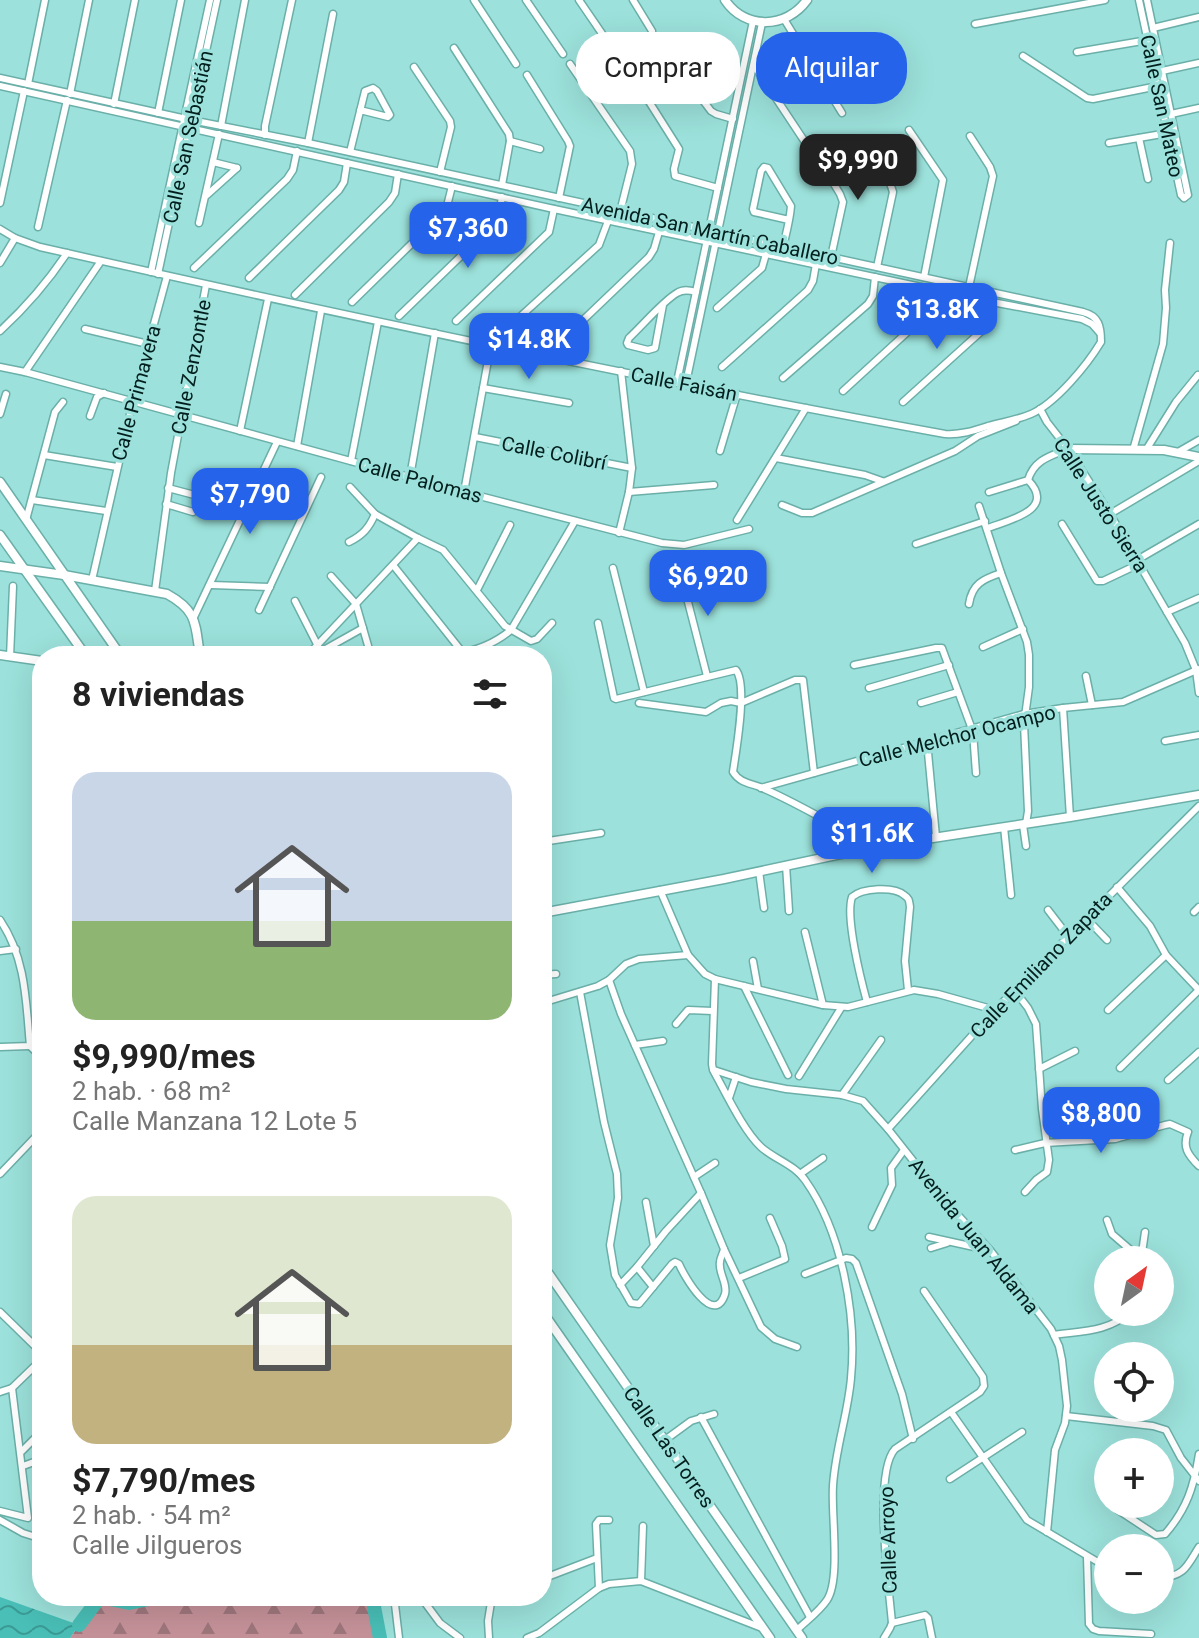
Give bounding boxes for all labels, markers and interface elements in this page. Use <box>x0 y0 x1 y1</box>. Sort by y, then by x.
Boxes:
chip: Comprar <box>576 32 740 104</box>
chip: Alquilar <box>756 32 907 104</box>
street label: Calle San Mateo <box>1135 33 1189 179</box>
street label: Calle San Sebastián <box>158 48 218 226</box>
pin: $9,990 <box>793 134 923 202</box>
text: $9,990 <box>818 145 898 175</box>
street label: Avenida San Martín Caballero <box>579 192 841 270</box>
pin: $7,360 <box>403 202 533 270</box>
text: $7,360 <box>428 213 508 243</box>
pin: $13.8K <box>872 283 1002 351</box>
text: $13.8K <box>895 294 979 324</box>
street label: Calle Zenzontle <box>166 298 216 436</box>
pin: $14.8K <box>464 313 594 381</box>
street label: Calle Primavera <box>106 323 166 463</box>
text: $14.8K <box>487 324 571 354</box>
street label: Calle Faisán <box>629 362 739 406</box>
street label: Calle Colibrí <box>500 431 609 475</box>
street label: Calle Justo Sierra <box>1049 433 1153 577</box>
street label: Calle Palomas <box>355 452 485 508</box>
pin: $7,790 <box>185 468 315 536</box>
text: $7,790 <box>210 479 290 509</box>
pin: $6,920 <box>643 550 773 618</box>
text: $6,920 <box>668 561 748 591</box>
icon: filters <box>468 672 512 716</box>
text: 8 viviendas <box>72 674 245 714</box>
street label: Calle Melchor Ocampo <box>856 700 1058 772</box>
pin: $11.6K <box>807 807 937 875</box>
text: $11.6K <box>830 818 914 848</box>
icon: home <box>220 824 364 968</box>
street label: Calle Emiliano Zapata <box>965 887 1117 1043</box>
text: $9,990/mes <box>72 1036 256 1076</box>
text: 2 hab. · 68 m² <box>72 1076 231 1106</box>
pin: $8,800 <box>1036 1087 1166 1155</box>
text: $8,800 <box>1061 1098 1141 1128</box>
text: Calle Manzana 12 Lote 5 <box>72 1106 357 1136</box>
street label: Avenida Juan Aldama <box>904 1153 1044 1319</box>
north arrow <box>1094 1246 1174 1326</box>
map controls <box>1094 1246 1174 1614</box>
icon: home <box>220 1248 364 1392</box>
button: locate <box>1094 1342 1174 1422</box>
street label: Calle Las Torres <box>618 1382 720 1512</box>
button: + <box>1094 1438 1174 1518</box>
text: $7,790/mes <box>72 1460 256 1500</box>
street label: Calle Arroyo <box>874 1486 902 1594</box>
text: 2 hab. · 54 m² <box>72 1500 231 1530</box>
text: Calle Jilgueros <box>72 1530 242 1560</box>
button: − <box>1094 1534 1174 1614</box>

